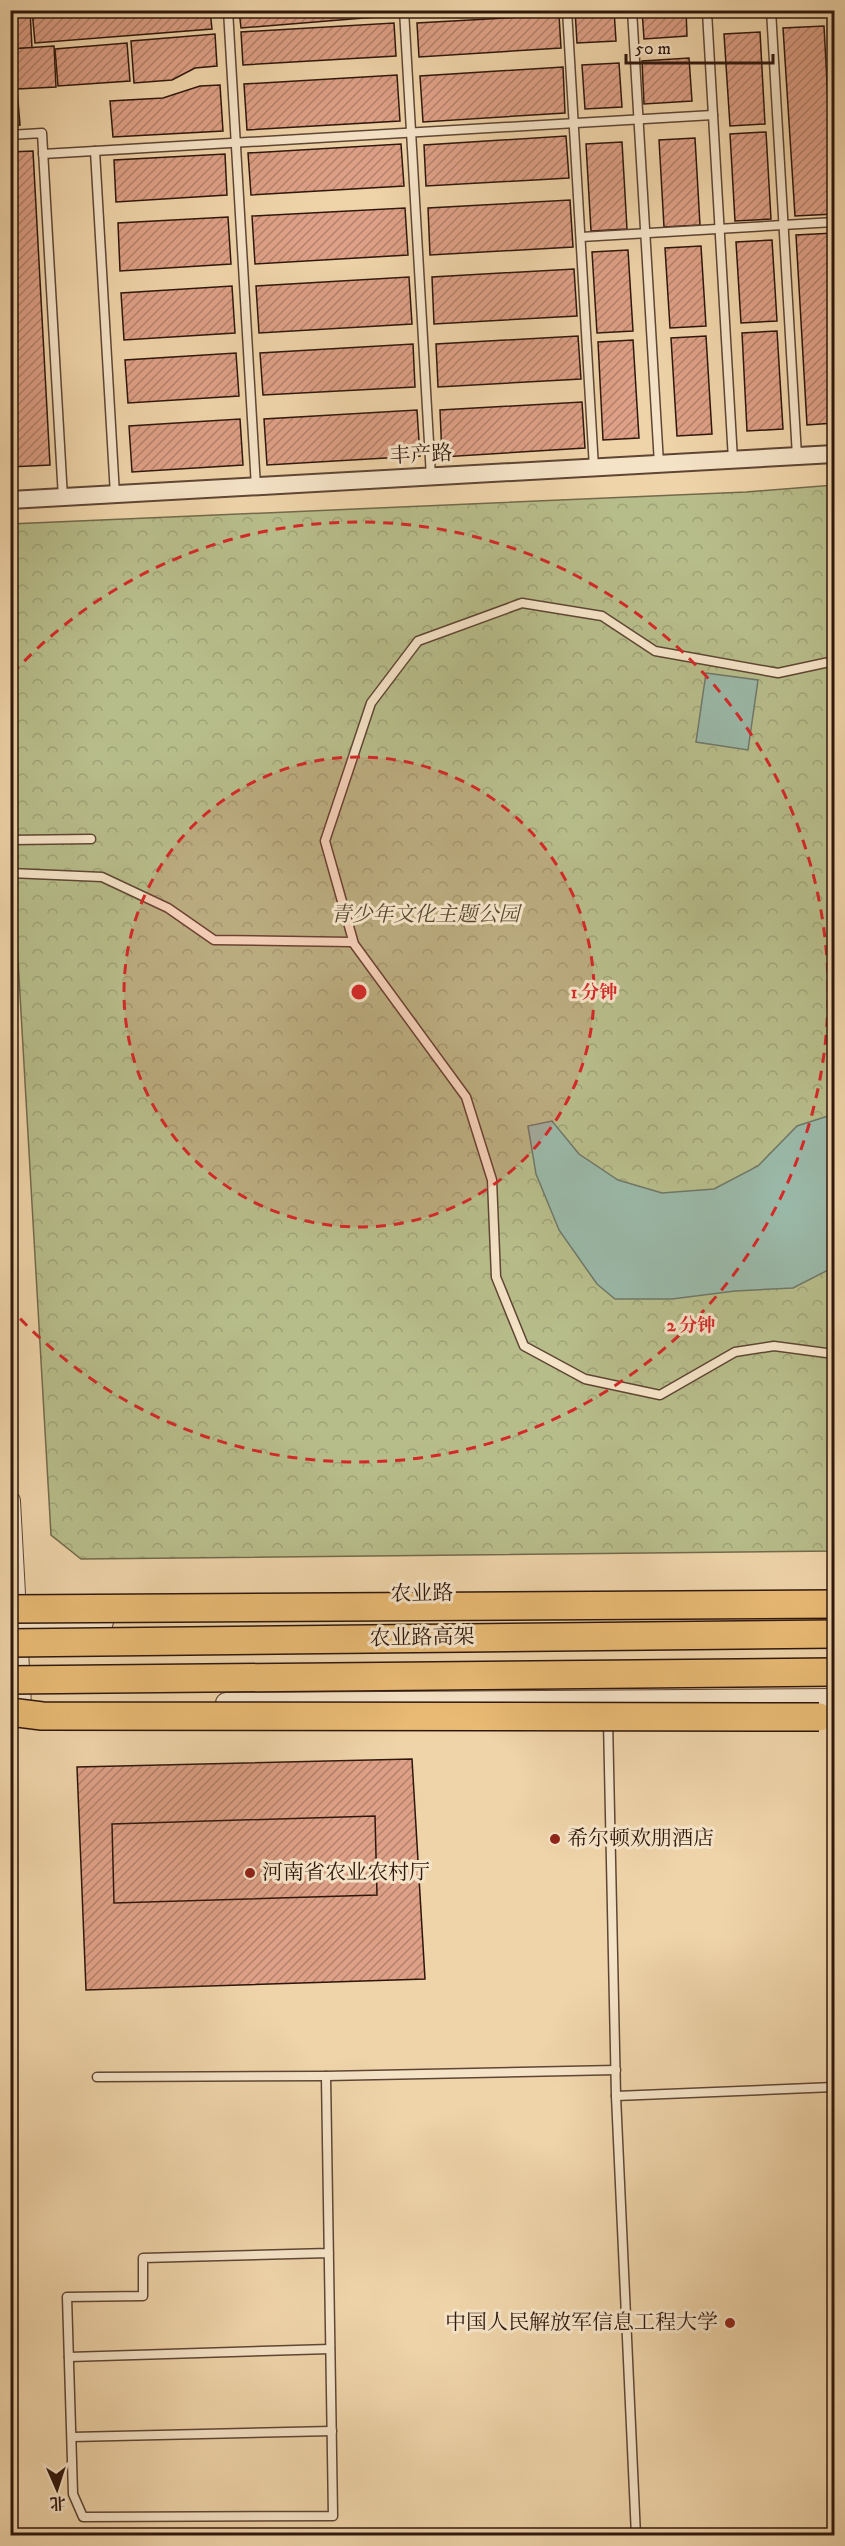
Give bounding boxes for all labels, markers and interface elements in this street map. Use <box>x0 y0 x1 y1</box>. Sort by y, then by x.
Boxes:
scale bar <box>626 27 773 65</box>
text: 50 m <box>635 38 671 60</box>
street label: 丰产路 <box>389 440 453 470</box>
park label: 青少年文化主题公园 <box>331 902 522 928</box>
centre of rings <box>349 982 369 1002</box>
text: 1 分钟 <box>571 982 617 1004</box>
text: 2 分钟 <box>667 1315 715 1337</box>
street label: 农业路 <box>390 1580 454 1608</box>
street label: 农业路高架 <box>369 1624 475 1652</box>
place label: 希尔顿欢朋酒店 <box>567 1826 714 1852</box>
marker: 希尔顿欢朋酒店 <box>548 1832 562 1846</box>
place label: 河南省农业农村厅 <box>262 1860 430 1886</box>
marker: 河南省农业农村厅 <box>243 1866 257 1880</box>
place label: 中国人民解放军信息工程大学 <box>445 2310 718 2336</box>
marker: 中国人民解放军信息工程大学 <box>723 2316 737 2330</box>
north arrow <box>27 2459 87 2519</box>
text: 北 <box>49 2493 66 2513</box>

